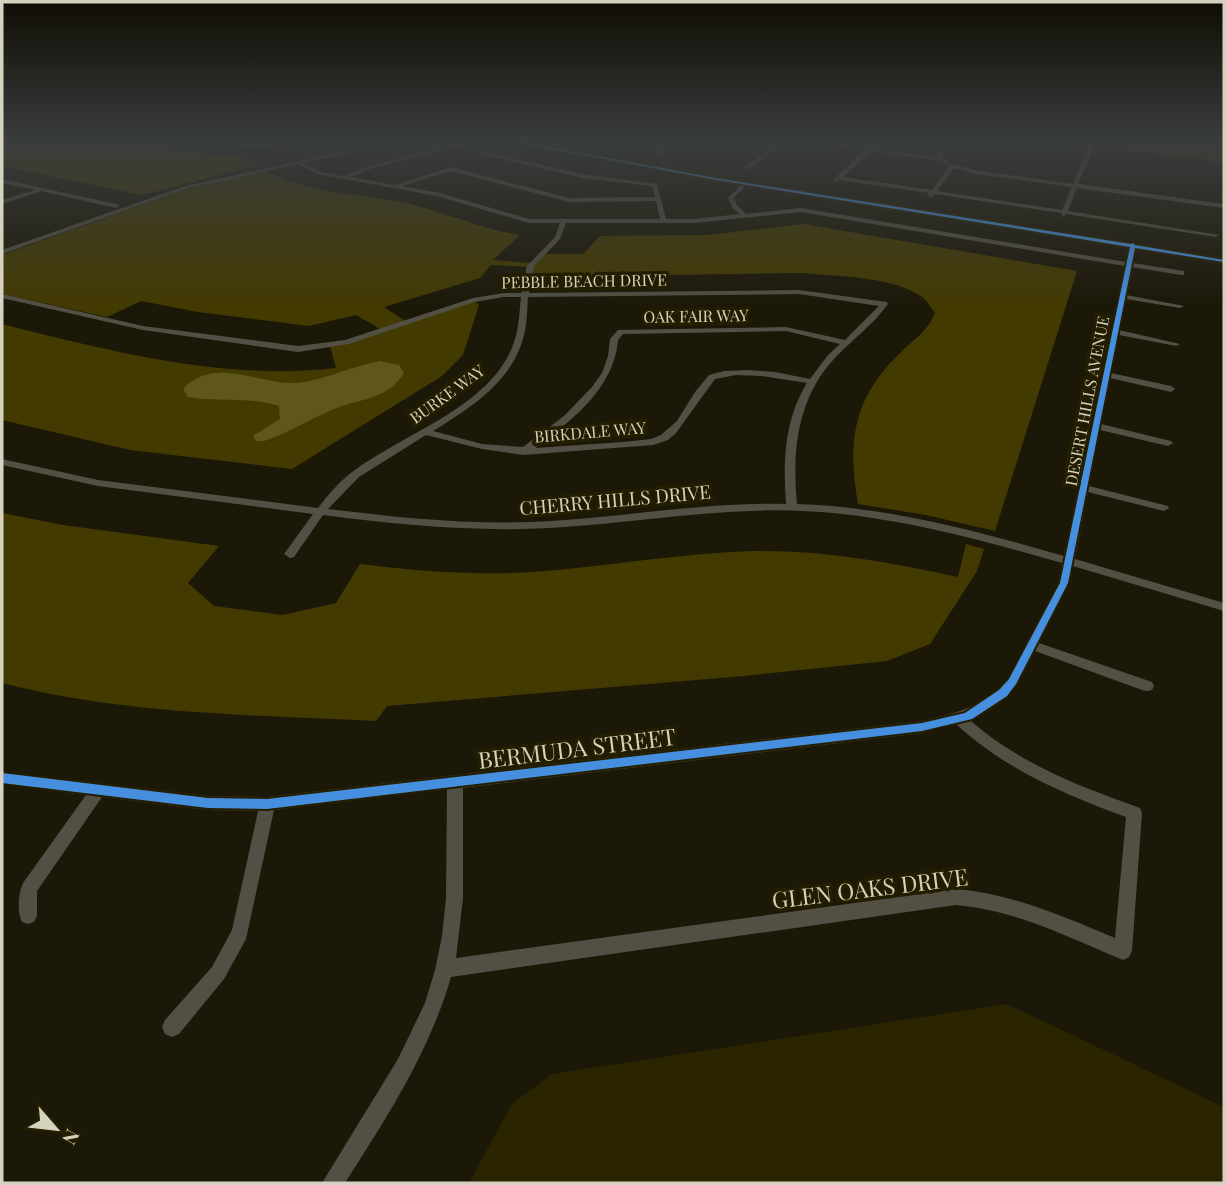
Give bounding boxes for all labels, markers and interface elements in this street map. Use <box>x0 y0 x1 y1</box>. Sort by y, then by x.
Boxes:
street label: PEBBLE BEACH DRIVE <box>501 269 667 292</box>
street label: OAK FAIR WAY <box>643 304 749 327</box>
street label: DESERT HILLS AVENUE <box>1060 314 1113 488</box>
street label: BURKE WAY <box>405 359 489 428</box>
street label: BIRKDALE WAY <box>533 416 647 447</box>
street label: CHERRY HILLS DRIVE <box>518 478 712 520</box>
street label: BERMUDA STREET <box>476 720 678 775</box>
street label: GLEN OAKS DRIVE <box>770 860 970 915</box>
north arrow <box>21 1094 91 1164</box>
text: N <box>57 1125 87 1150</box>

